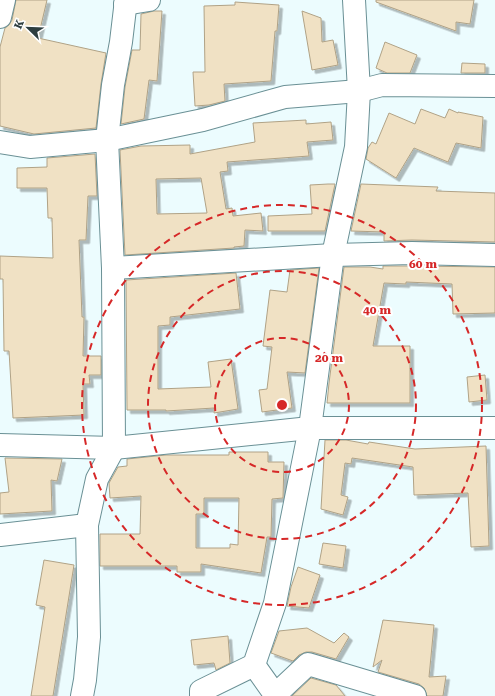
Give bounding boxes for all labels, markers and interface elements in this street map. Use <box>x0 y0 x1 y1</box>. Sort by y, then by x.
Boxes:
north arrow <box>8 8 48 48</box>
text: K <box>12 17 27 31</box>
text: 60 m <box>409 257 437 271</box>
text: 40 m <box>363 303 391 317</box>
text: 20 m <box>315 351 343 365</box>
centre of rings <box>275 398 289 412</box>

